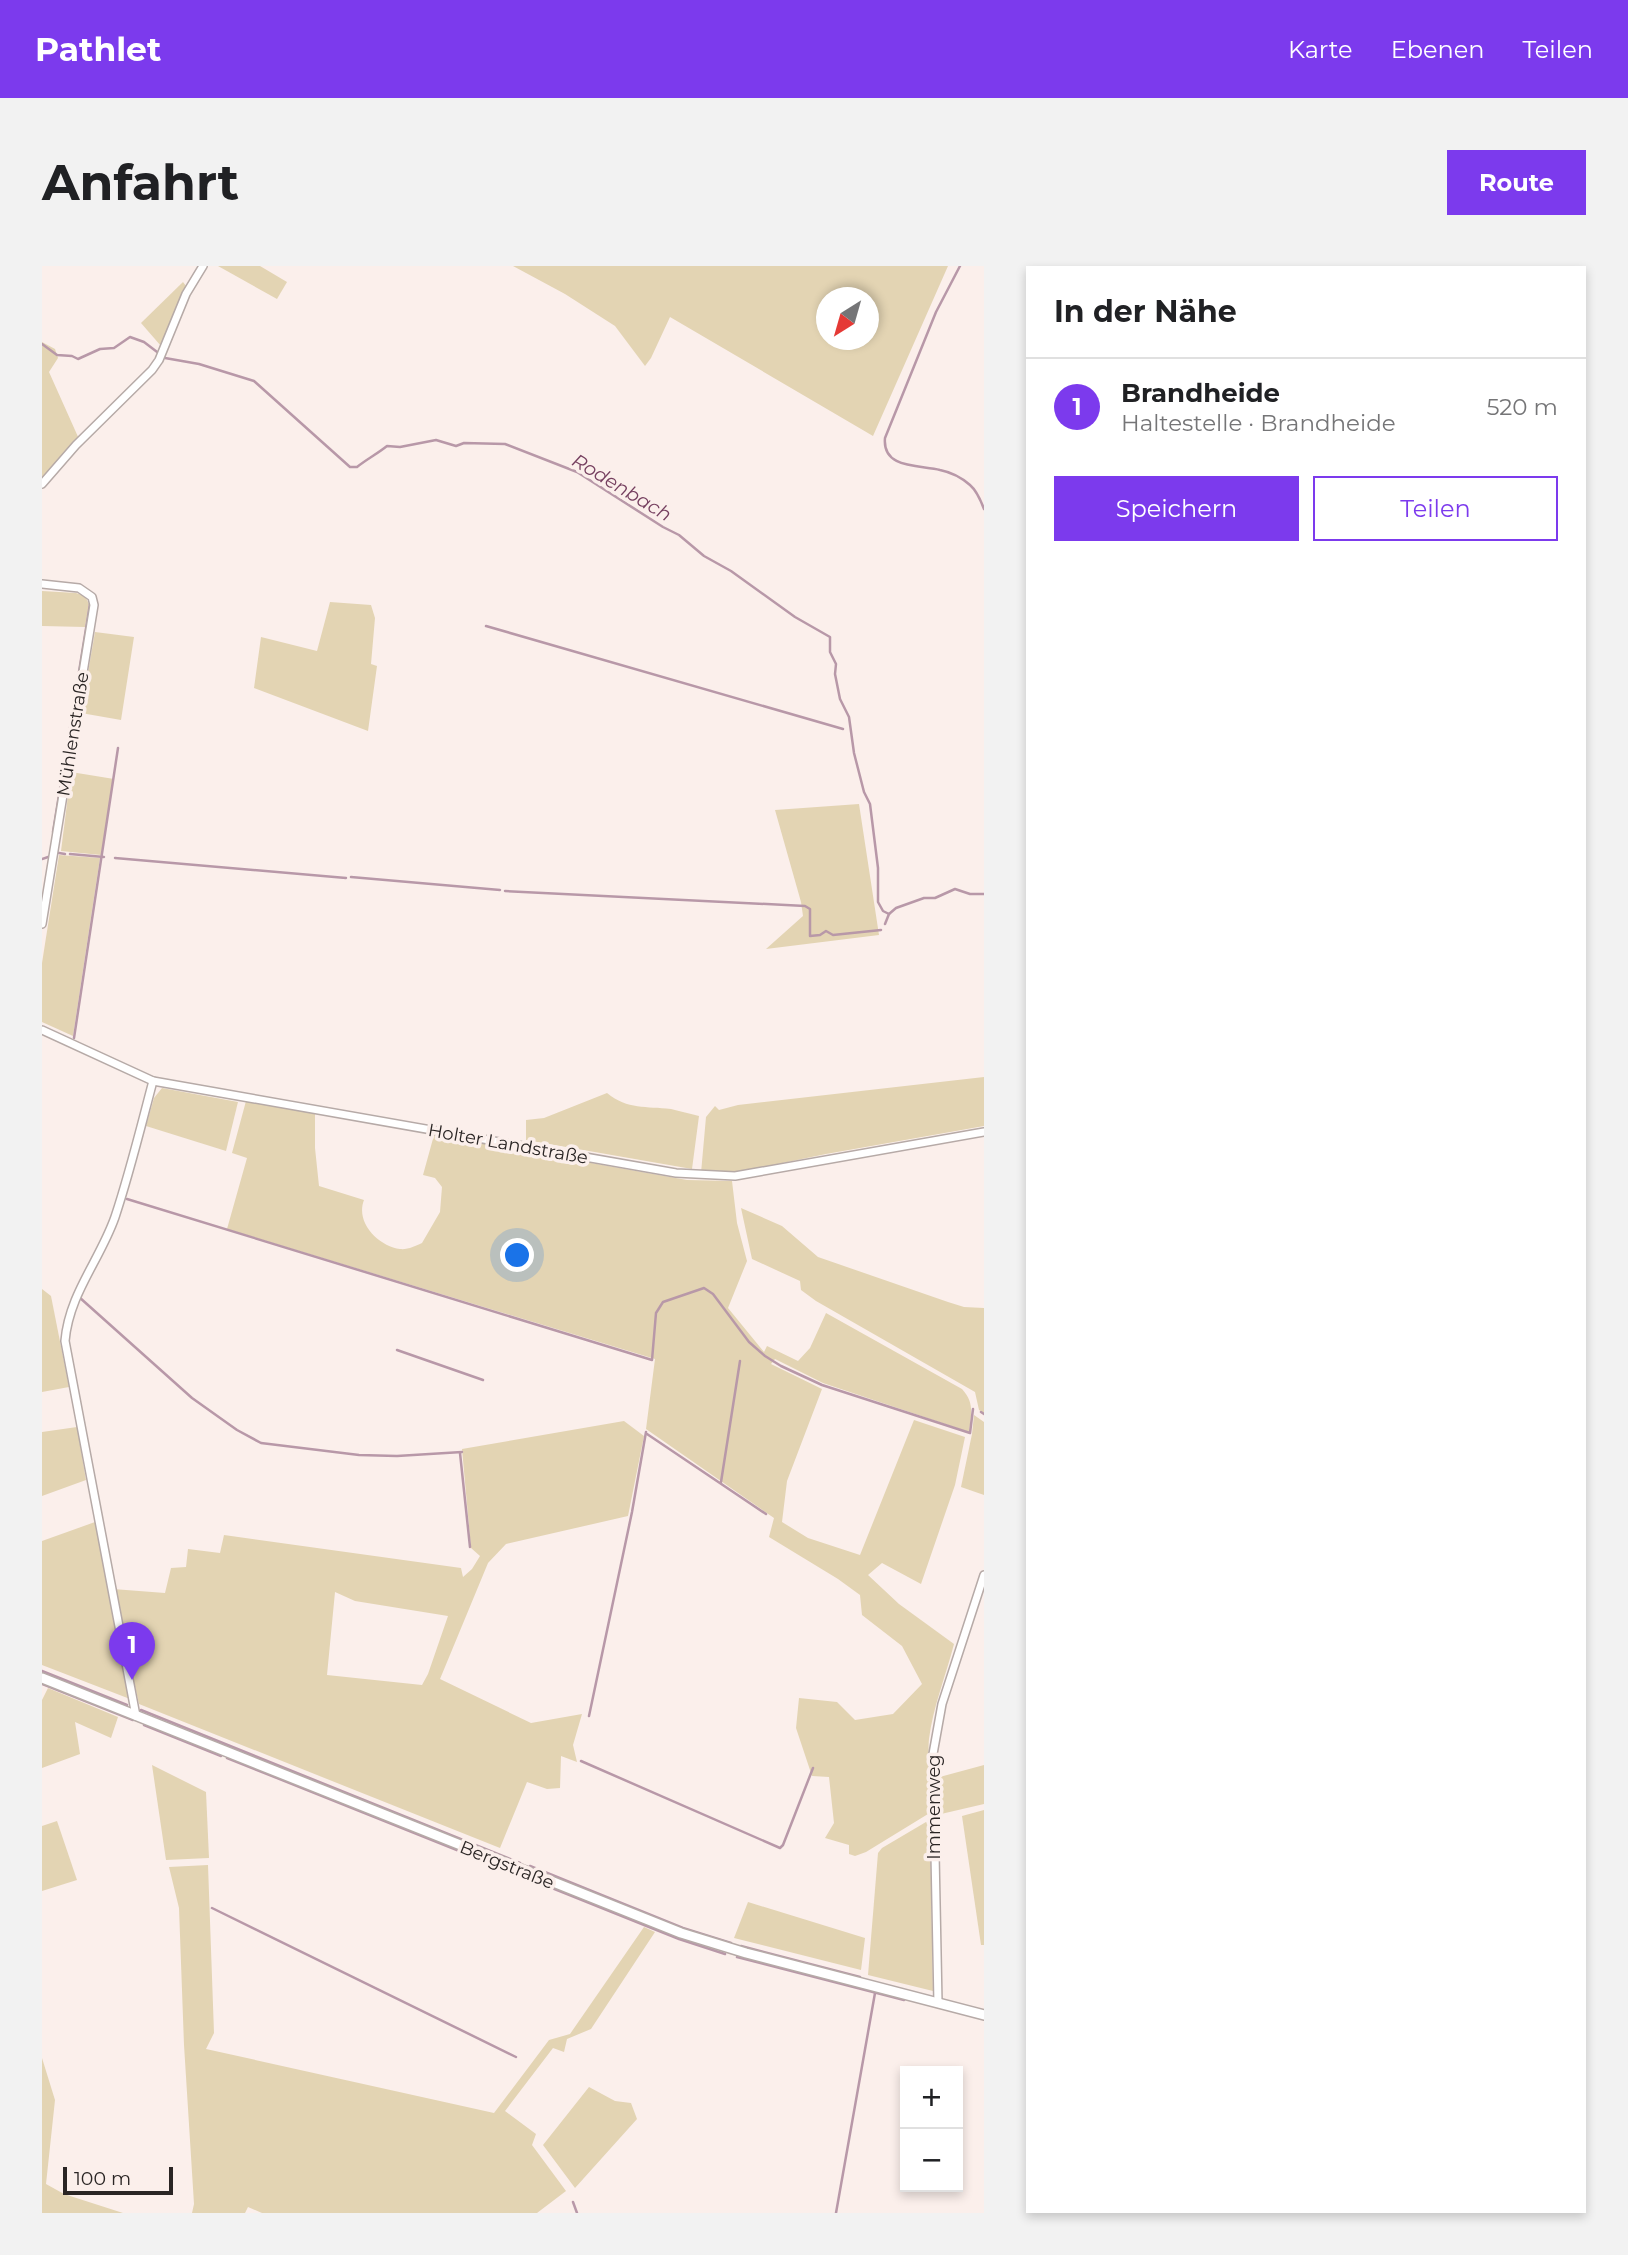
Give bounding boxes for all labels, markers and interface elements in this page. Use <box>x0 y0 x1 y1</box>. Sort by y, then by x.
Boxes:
text: Pathlet <box>35 29 161 69</box>
text: Karte <box>1288 35 1353 64</box>
text: Ebenen <box>1391 35 1484 64</box>
text: Teilen <box>1522 35 1593 64</box>
button: Route <box>1447 150 1586 215</box>
text: Anfahrt <box>42 153 239 212</box>
north arrow <box>816 287 879 350</box>
text: In der Nähe <box>1054 293 1237 330</box>
text: Brandheide <box>1121 377 1280 409</box>
text: 1 <box>1072 393 1082 421</box>
text: 520 m <box>1486 393 1558 421</box>
text: Haltestelle · Brandheide <box>1121 409 1396 437</box>
water label: Rodenbach <box>568 449 676 526</box>
button: Speichern <box>1054 476 1299 541</box>
button: Teilen <box>1313 476 1558 541</box>
street label: Mühlenstraße <box>52 670 94 798</box>
street label: Holter Landstraße <box>426 1119 590 1169</box>
your location <box>500 1238 534 1272</box>
pin: 1 <box>109 1622 155 1680</box>
street label: Immenweg <box>923 1754 945 1860</box>
street label: Bergstraße <box>457 1836 558 1894</box>
map controls <box>900 2066 963 2192</box>
button: + <box>900 2066 963 2129</box>
button: − <box>900 2129 963 2192</box>
scale bar <box>63 2164 173 2196</box>
text: 100 m <box>74 2167 131 2190</box>

